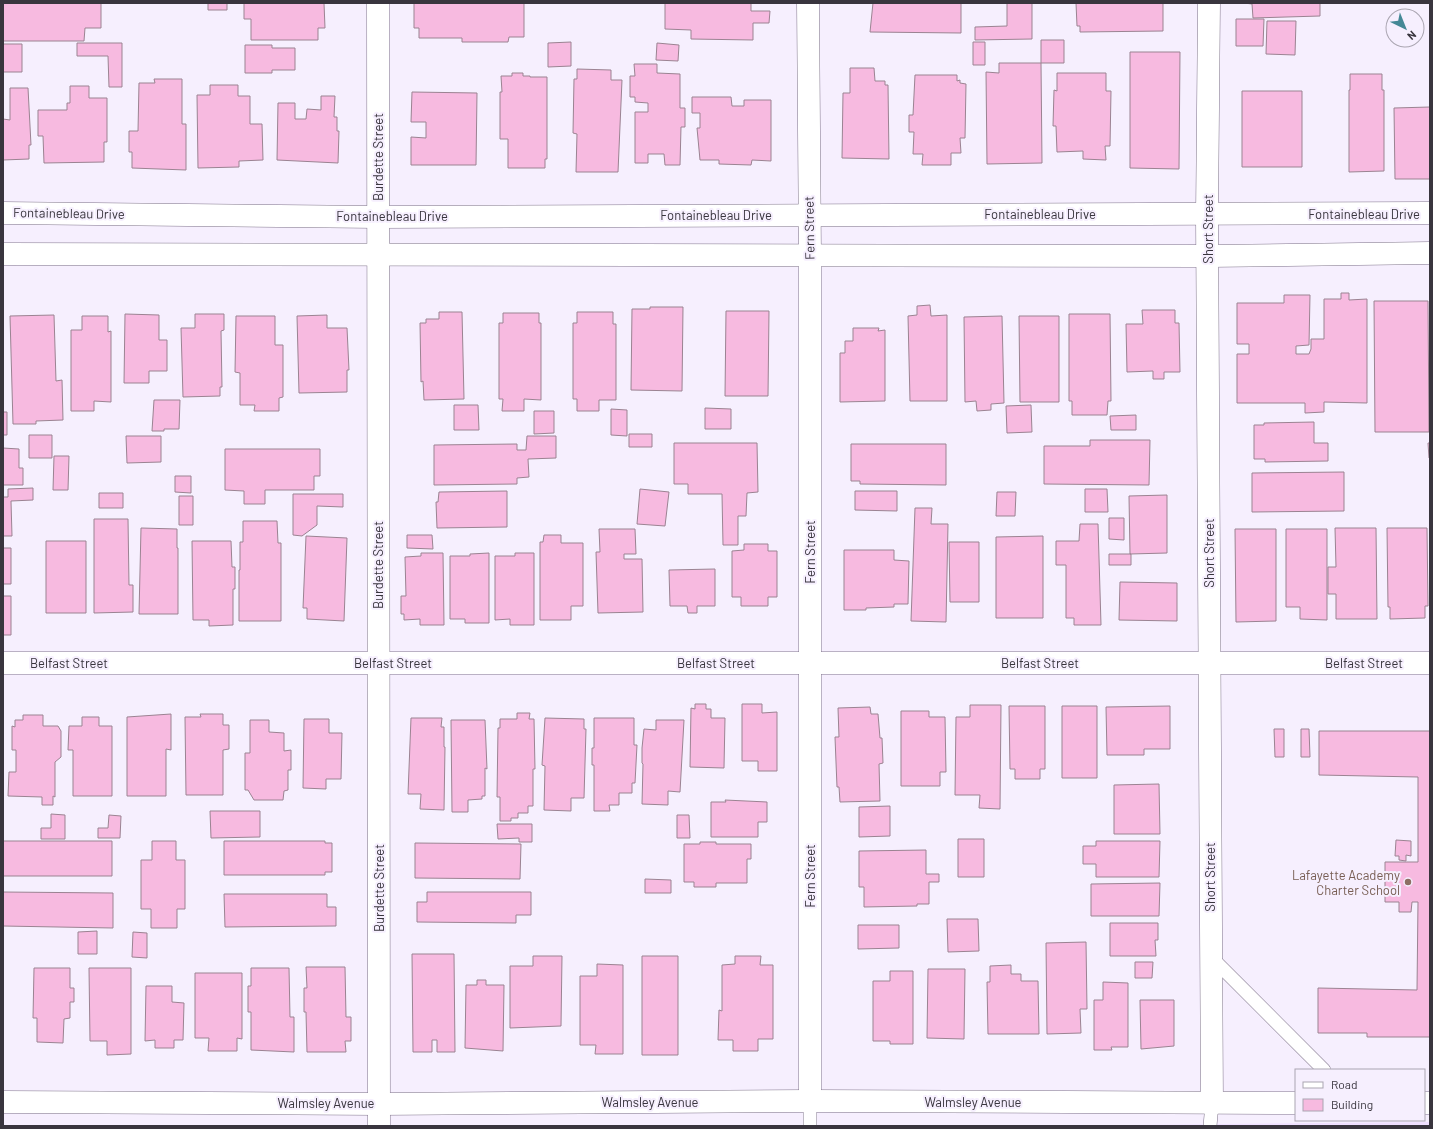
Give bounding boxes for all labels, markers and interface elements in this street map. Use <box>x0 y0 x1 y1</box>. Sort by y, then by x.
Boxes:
north arrow <box>1385 8 1425 48</box>
text: N <box>1405 28 1419 43</box>
street label: Burdette Street <box>370 113 386 201</box>
street label: Short Street <box>1200 194 1216 264</box>
street label: Fern Street <box>800 196 818 260</box>
street label: Fontainebleau Drive <box>13 204 125 222</box>
street label: Fontainebleau Drive <box>984 206 1096 222</box>
street label: Fontainebleau Drive <box>1308 206 1420 222</box>
street label: Fontainebleau Drive <box>660 207 772 223</box>
street label: Fontainebleau Drive <box>336 208 448 224</box>
street label: Short Street <box>1201 518 1217 588</box>
street label: Fern Street <box>802 520 818 584</box>
street label: Burdette Street <box>370 521 386 609</box>
street label: Belfast Street <box>30 655 108 671</box>
street label: Belfast Street <box>354 655 432 671</box>
street label: Belfast Street <box>677 655 755 671</box>
street label: Belfast Street <box>1001 655 1079 671</box>
street label: Belfast Street <box>1325 655 1403 671</box>
street label: Short Street <box>1202 842 1218 912</box>
street label: Burdette Street <box>371 844 387 932</box>
street label: Fern Street <box>802 844 818 908</box>
place label: Lafayette Academy Charter School <box>1292 867 1400 898</box>
marker: Lafayette Academy Charter School <box>1403 877 1413 887</box>
legend <box>1295 1069 1425 1121</box>
text: Road <box>1331 1077 1358 1091</box>
street label: Walmsley Avenue <box>601 1094 699 1110</box>
street label: Walmsley Avenue <box>924 1094 1022 1110</box>
street label: Walmsley Avenue <box>277 1095 375 1111</box>
text: Building <box>1331 1097 1373 1111</box>

